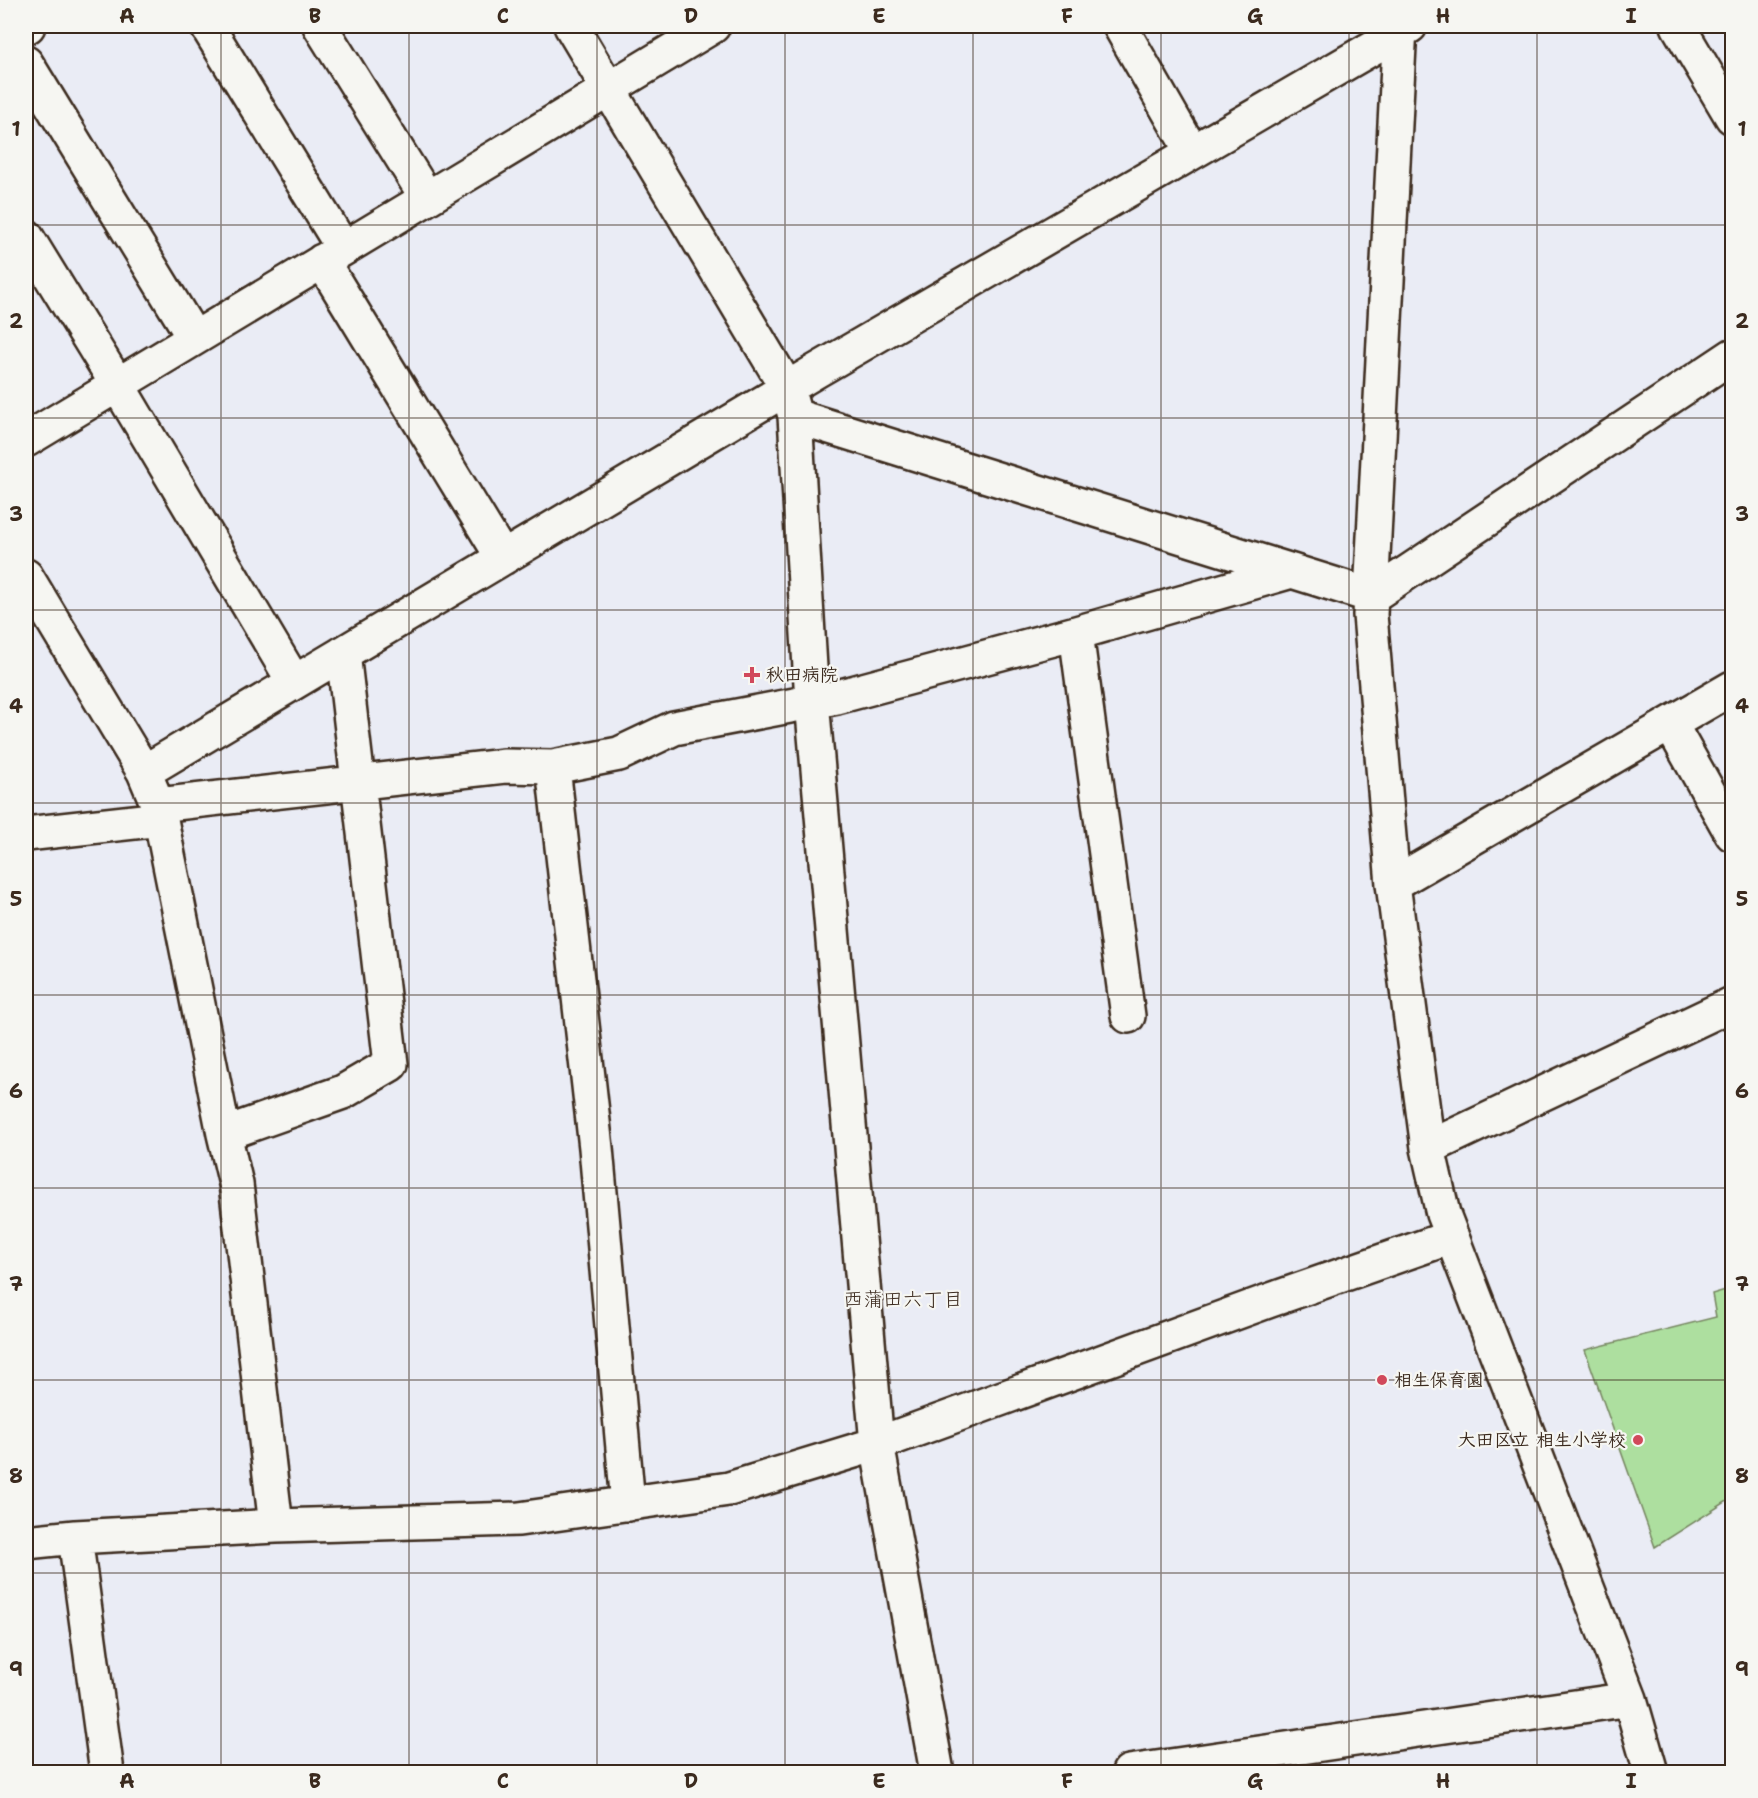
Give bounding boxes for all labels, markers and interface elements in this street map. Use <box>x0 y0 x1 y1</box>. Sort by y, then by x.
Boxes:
text: A <box>119 3 135 29</box>
text: B <box>309 3 321 29</box>
text: C <box>497 3 509 29</box>
text: D <box>684 3 698 29</box>
text: E <box>872 3 886 29</box>
text: F <box>1061 3 1073 29</box>
text: G <box>1247 3 1263 29</box>
text: H <box>1436 3 1450 29</box>
text: I <box>1625 3 1637 29</box>
text: 1 <box>11 116 21 142</box>
text: 1 <box>1737 116 1747 142</box>
text: 2 <box>9 308 23 334</box>
text: 2 <box>1735 308 1749 334</box>
text: 3 <box>9 501 23 527</box>
text: 3 <box>1735 501 1749 527</box>
place label: 秋田病院 <box>766 663 838 687</box>
marker: 秋田病院 <box>743 666 761 684</box>
text: 4 <box>9 693 23 719</box>
text: 4 <box>1735 693 1749 719</box>
text: 5 <box>10 886 22 912</box>
text: 5 <box>1736 886 1748 912</box>
text: 6 <box>9 1078 23 1104</box>
text: 6 <box>1735 1078 1749 1104</box>
text: 7 <box>9 1271 23 1297</box>
text: 7 <box>1735 1271 1749 1297</box>
district label: 西蒲田六丁目 <box>843 1286 963 1312</box>
place label: 相生保育園 <box>1394 1368 1484 1392</box>
marker: 相生保育園 <box>1375 1373 1389 1387</box>
place label: 大田区立 相生小学校 <box>1458 1428 1626 1452</box>
marker: 大田区立 相生小学校 <box>1631 1433 1645 1447</box>
text: 8 <box>9 1463 23 1489</box>
text: 8 <box>1735 1463 1749 1489</box>
text: 9 <box>9 1656 23 1682</box>
text: 9 <box>1735 1656 1749 1682</box>
text: A <box>119 1768 135 1794</box>
text: B <box>309 1768 321 1794</box>
text: C <box>497 1768 509 1794</box>
text: D <box>684 1768 698 1794</box>
text: E <box>872 1768 886 1794</box>
text: F <box>1061 1768 1073 1794</box>
text: G <box>1247 1768 1263 1794</box>
text: H <box>1436 1768 1450 1794</box>
text: I <box>1625 1768 1637 1794</box>

